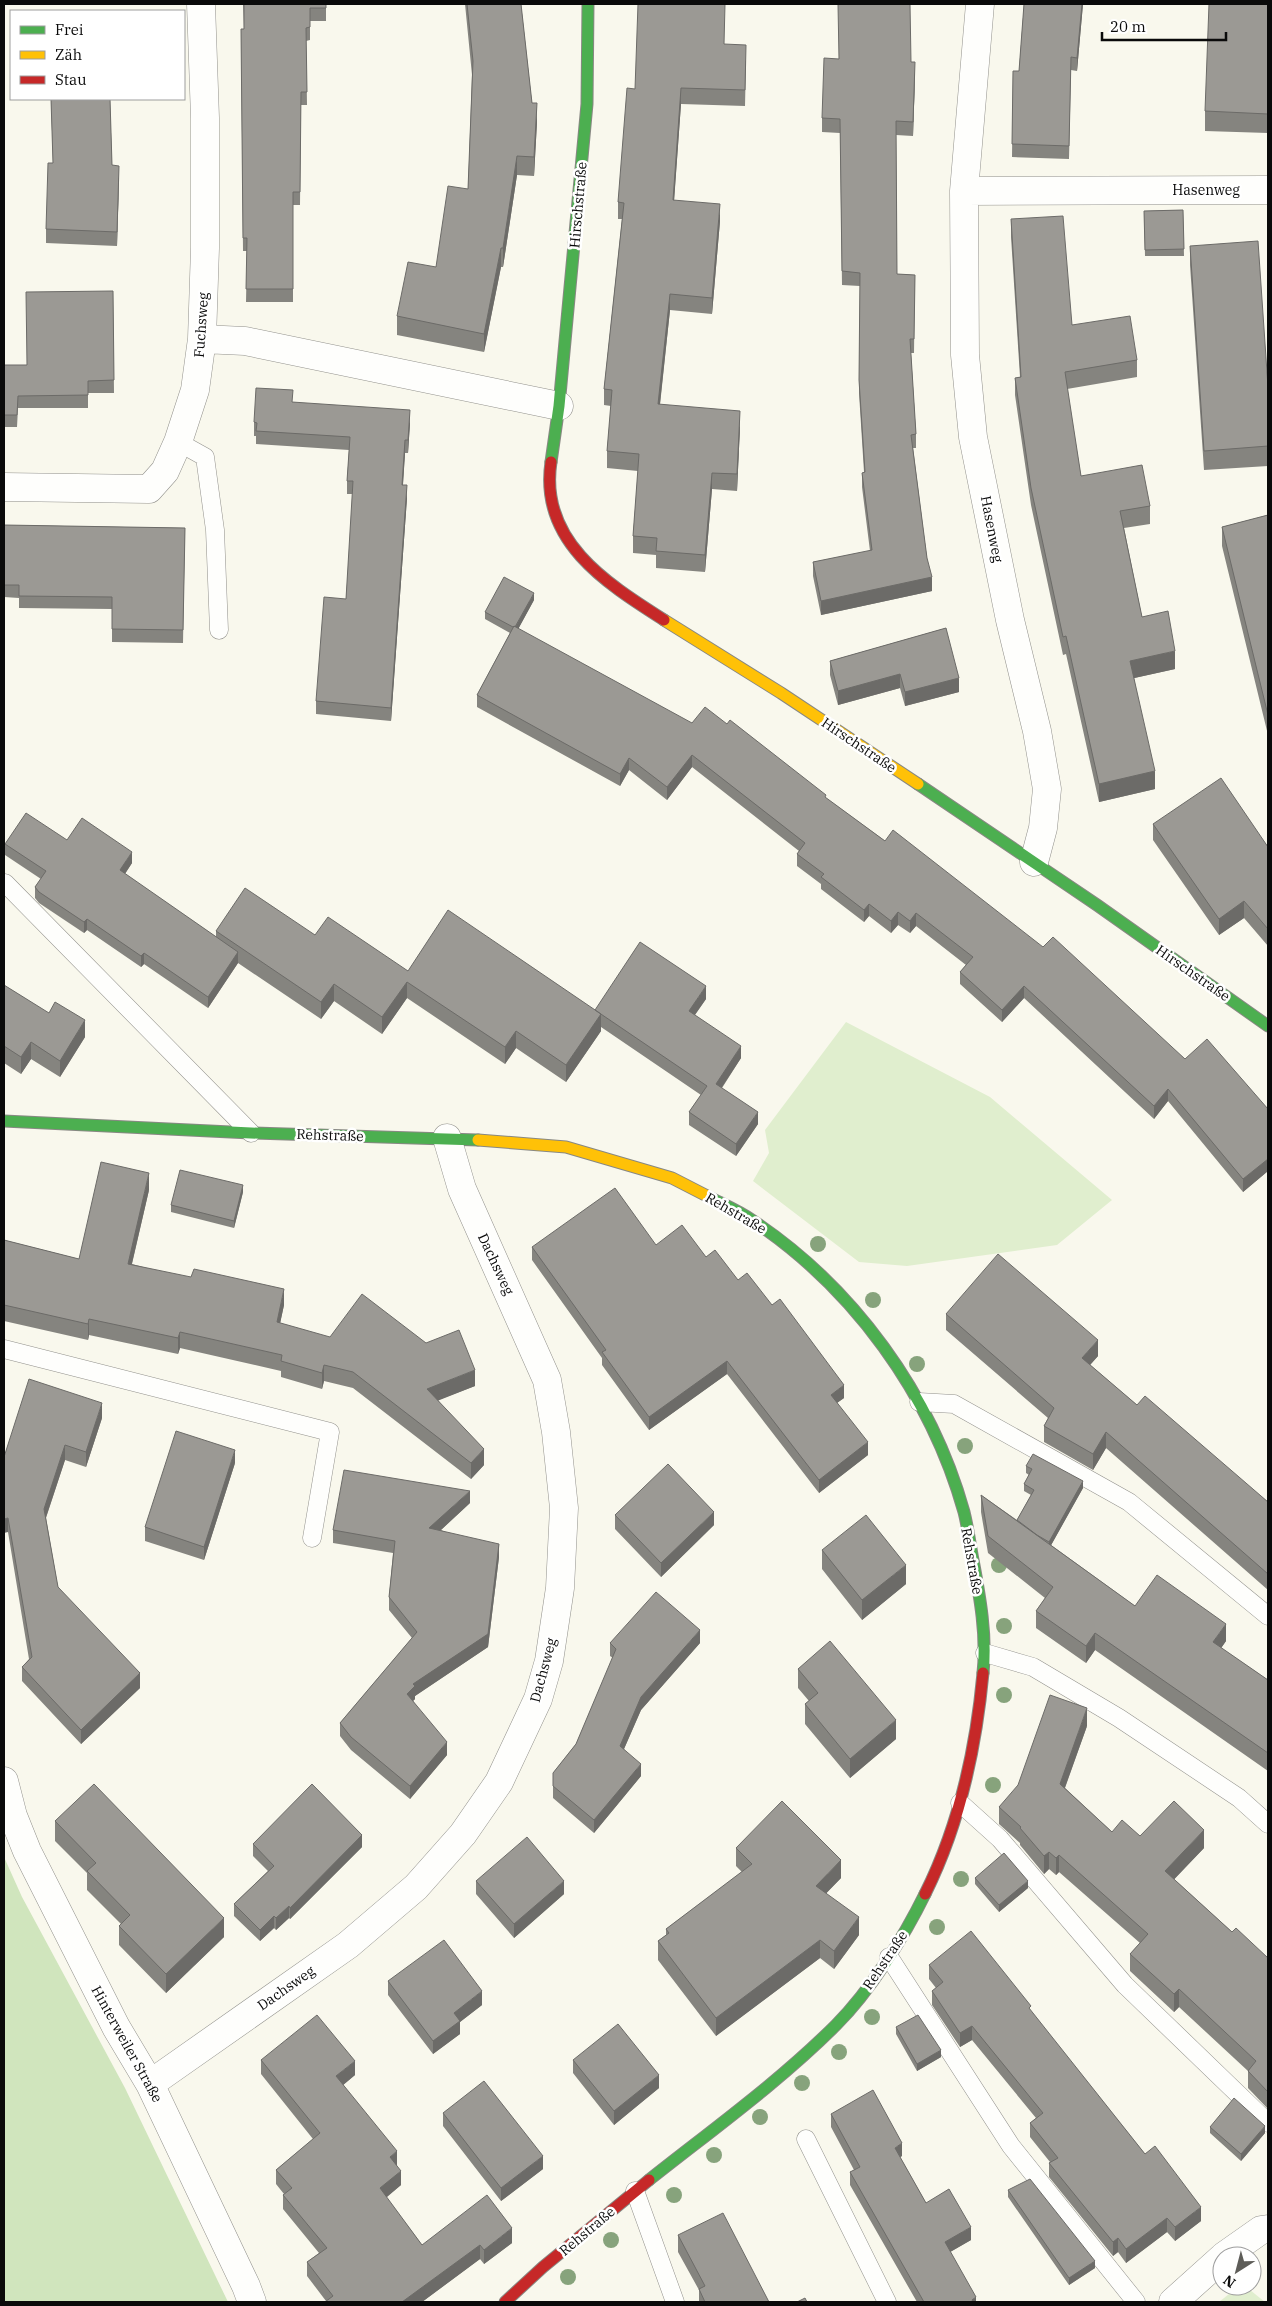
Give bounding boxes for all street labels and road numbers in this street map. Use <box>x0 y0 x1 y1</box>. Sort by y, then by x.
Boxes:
street label: Hirschstraße <box>565 161 591 249</box>
street label: Hasenweg <box>1172 181 1240 199</box>
street label: Fuchsweg <box>190 291 212 358</box>
street label: Hasenweg <box>977 494 1007 564</box>
street label: Hirschstraße <box>818 713 900 777</box>
street label: Hirschstraße <box>1152 941 1234 1005</box>
street label: Rehstraße <box>296 1125 364 1145</box>
street label: Rehstraße <box>702 1188 770 1238</box>
street label: Dachsweg <box>474 1230 518 1298</box>
street label: Rehstraße <box>957 1526 987 1596</box>
street label: Dachsweg <box>526 1635 560 1704</box>
street label: Rehstraße <box>859 1927 911 1993</box>
street label: Dachsweg <box>254 1961 319 2014</box>
street label: Hinterweiler Straße <box>87 1982 167 2106</box>
street label: Rehstraße <box>555 2202 619 2260</box>

